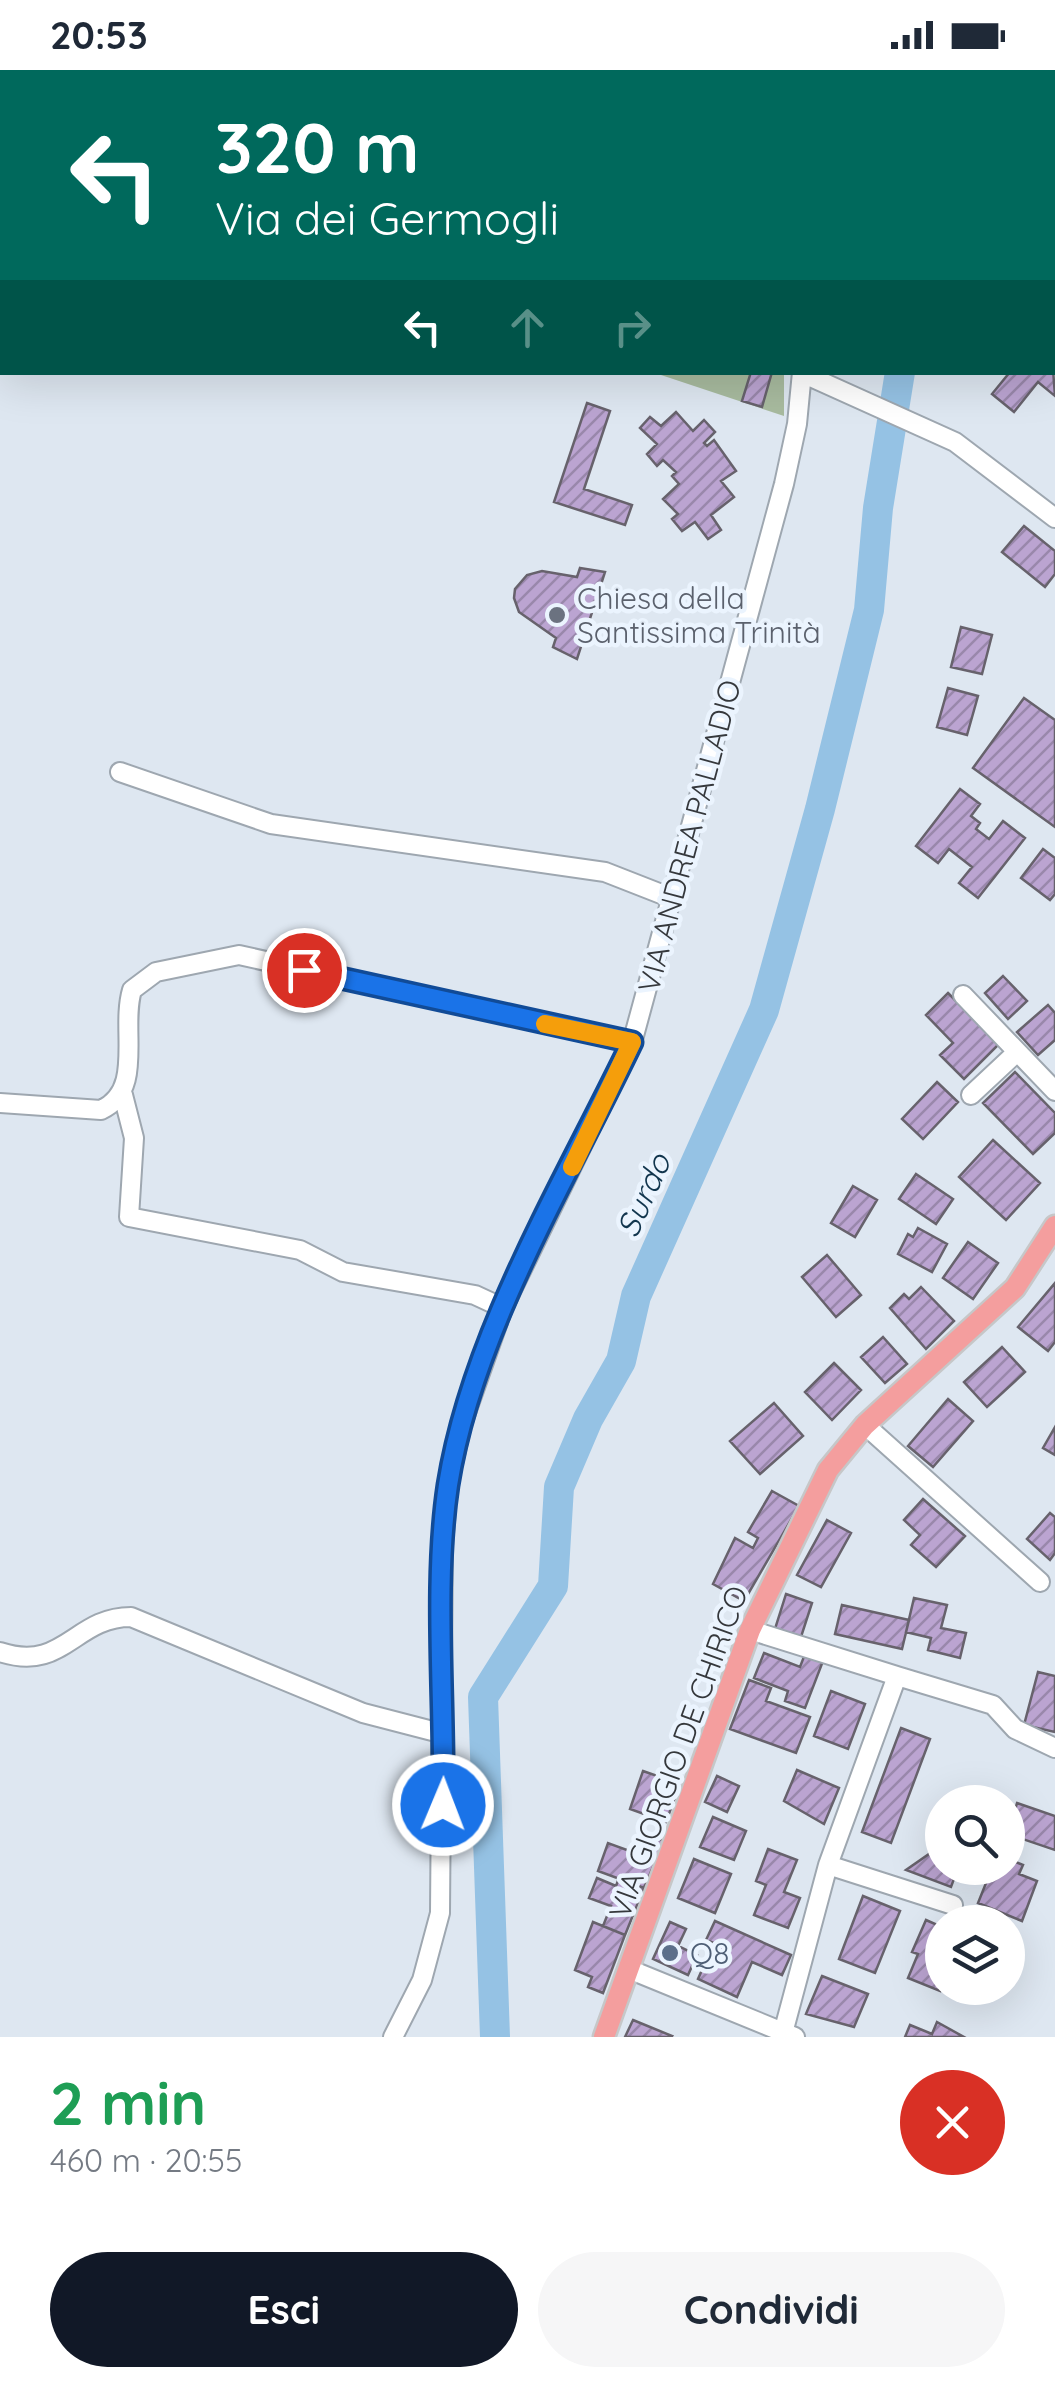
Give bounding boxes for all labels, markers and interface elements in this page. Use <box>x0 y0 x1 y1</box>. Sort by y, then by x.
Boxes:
text: 20:53 <box>50 11 148 59</box>
text: 320 m <box>215 103 420 191</box>
icon: left <box>50 110 180 240</box>
text: Via dei Germogli <box>215 190 559 246</box>
icon: left <box>395 300 450 355</box>
icon: ahead <box>500 300 555 355</box>
icon: right <box>605 300 660 355</box>
place label: Chiesa della Santissima Trinità <box>577 579 821 651</box>
marker: Chiesa della Santissima Trinità <box>546 604 568 626</box>
street label: VIA ANDREA PALLADIO <box>629 676 749 996</box>
pin <box>262 928 347 1013</box>
icon: arrive <box>277 943 332 998</box>
water label: Surdo <box>607 1146 680 1243</box>
street label: VIA GIORGIO DE CHIRICO <box>600 1580 756 1924</box>
position arrow <box>391 1753 495 1857</box>
map controls <box>925 1785 1025 2005</box>
button: search <box>925 1785 1025 1885</box>
button: layers <box>925 1905 1025 2005</box>
place label: Q8 <box>690 1934 729 1972</box>
marker: Q8 <box>659 1942 681 1964</box>
text: 2 min <box>50 2065 206 2140</box>
button: close <box>900 2070 1005 2175</box>
text: 460 m · 20:55 <box>50 2140 242 2180</box>
button: Esci <box>50 2252 518 2367</box>
button: Condividi <box>538 2252 1005 2367</box>

